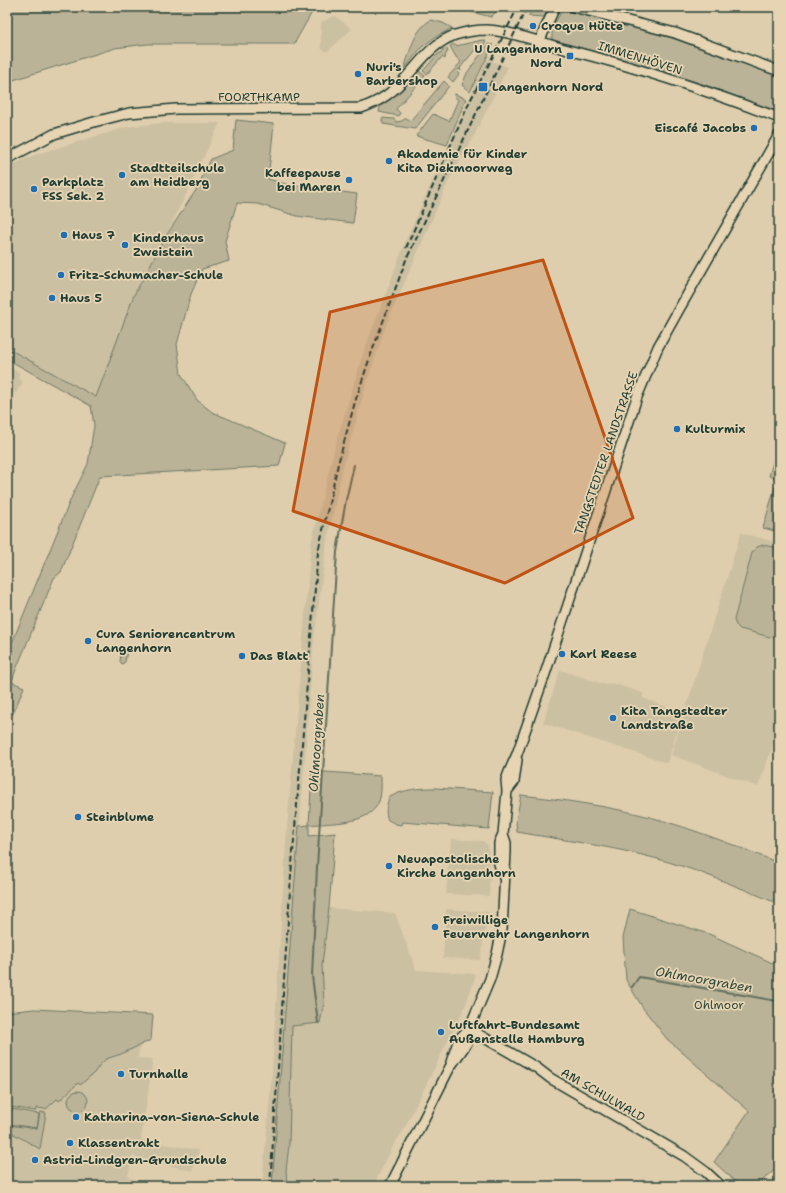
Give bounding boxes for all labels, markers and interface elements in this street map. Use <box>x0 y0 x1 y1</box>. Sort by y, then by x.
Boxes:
place label: Croque Hütte <box>541 18 623 34</box>
marker: Croque Hütte <box>528 21 538 31</box>
street label: IMMENHÖVEN <box>596 38 684 78</box>
place label: U Langenhorn Nord <box>474 41 562 71</box>
marker: U Langenhorn Nord <box>565 51 575 61</box>
place label: Nuri's Barbershop <box>366 59 438 89</box>
marker: Nuri's Barbershop <box>353 69 363 79</box>
place label: Langenhorn Nord <box>492 79 603 95</box>
marker: Langenhorn Nord <box>477 81 489 93</box>
street label: FOORTHKAMP <box>218 89 300 105</box>
place label: Eiscafé Jacobs <box>654 120 746 136</box>
marker: Eiscafé Jacobs <box>749 123 759 133</box>
place label: Akademie für Kinder Kita Diekmoorweg <box>397 146 528 176</box>
marker: Akademie für Kinder Kita Diekmoorweg <box>384 156 394 166</box>
place label: Stadtteilschule am Heidberg <box>130 160 224 190</box>
place label: Kaffeepause bei Maren <box>265 165 341 195</box>
marker: Stadtteilschule am Heidberg <box>117 170 127 180</box>
place label: Parkplatz FSS Sek. 2 <box>42 174 105 204</box>
marker: Kaffeepause bei Maren <box>344 175 354 185</box>
marker: Parkplatz FSS Sek. 2 <box>29 184 39 194</box>
place label: Haus 7 <box>72 227 116 243</box>
marker: Haus 7 <box>59 230 69 240</box>
place label: Kinderhaus Zweistein <box>133 230 204 260</box>
marker: Kinderhaus Zweistein <box>120 240 130 250</box>
place label: Fritz-Schumacher-Schule <box>69 267 223 283</box>
marker: Fritz-Schumacher-Schule <box>56 270 66 280</box>
place label: Haus 5 <box>60 290 102 306</box>
marker: Haus 5 <box>47 293 57 303</box>
street label: TANGSTEDTER LANDSTRASSE <box>570 369 642 537</box>
place label: Kulturmix <box>685 421 746 437</box>
marker: Kulturmix <box>672 424 682 434</box>
place label: Cura Seniorencentrum Langenhorn <box>96 626 235 656</box>
marker: Cura Seniorencentrum Langenhorn <box>83 636 93 646</box>
place label: Karl Reese <box>570 646 637 662</box>
place label: Das Blatt <box>250 648 308 664</box>
marker: Karl Reese <box>557 649 567 659</box>
marker: Das Blatt <box>237 651 247 661</box>
water label: Ohlmoorgraben <box>305 693 328 793</box>
place label: Kita Tangstedter Landstraße <box>621 703 728 733</box>
marker: Kita Tangstedter Landstraße <box>608 713 618 723</box>
place label: Steinblume <box>86 809 154 825</box>
marker: Steinblume <box>73 812 83 822</box>
place label: Neuapostolische Kirche Langenhorn <box>397 851 516 881</box>
marker: Neuapostolische Kirche Langenhorn <box>384 861 394 871</box>
place label: Freiwillige Feuerwehr Langenhorn <box>443 912 590 942</box>
marker: Freiwillige Feuerwehr Langenhorn <box>430 922 440 932</box>
water label: Ohlmoorgraben <box>654 963 754 996</box>
park label: Ohlmoor <box>694 997 744 1013</box>
place label: Luftfahrt-Bundesamt Außenstelle Hamburg <box>449 1017 585 1047</box>
marker: Luftfahrt-Bundesamt Außenstelle Hamburg <box>436 1027 446 1037</box>
street label: AM SCHULWALD <box>558 1064 648 1126</box>
place label: Turnhalle <box>129 1066 189 1082</box>
marker: Turnhalle <box>116 1069 126 1079</box>
place label: Katharina-von-Siena-Schule <box>84 1109 259 1125</box>
marker: Katharina-von-Siena-Schule <box>71 1112 81 1122</box>
place label: Klassentrakt <box>78 1135 160 1151</box>
marker: Klassentrakt <box>65 1138 75 1148</box>
place label: Astrid-Lindgren-Grundschule <box>43 1152 227 1168</box>
marker: Astrid-Lindgren-Grundschule <box>30 1155 40 1165</box>

